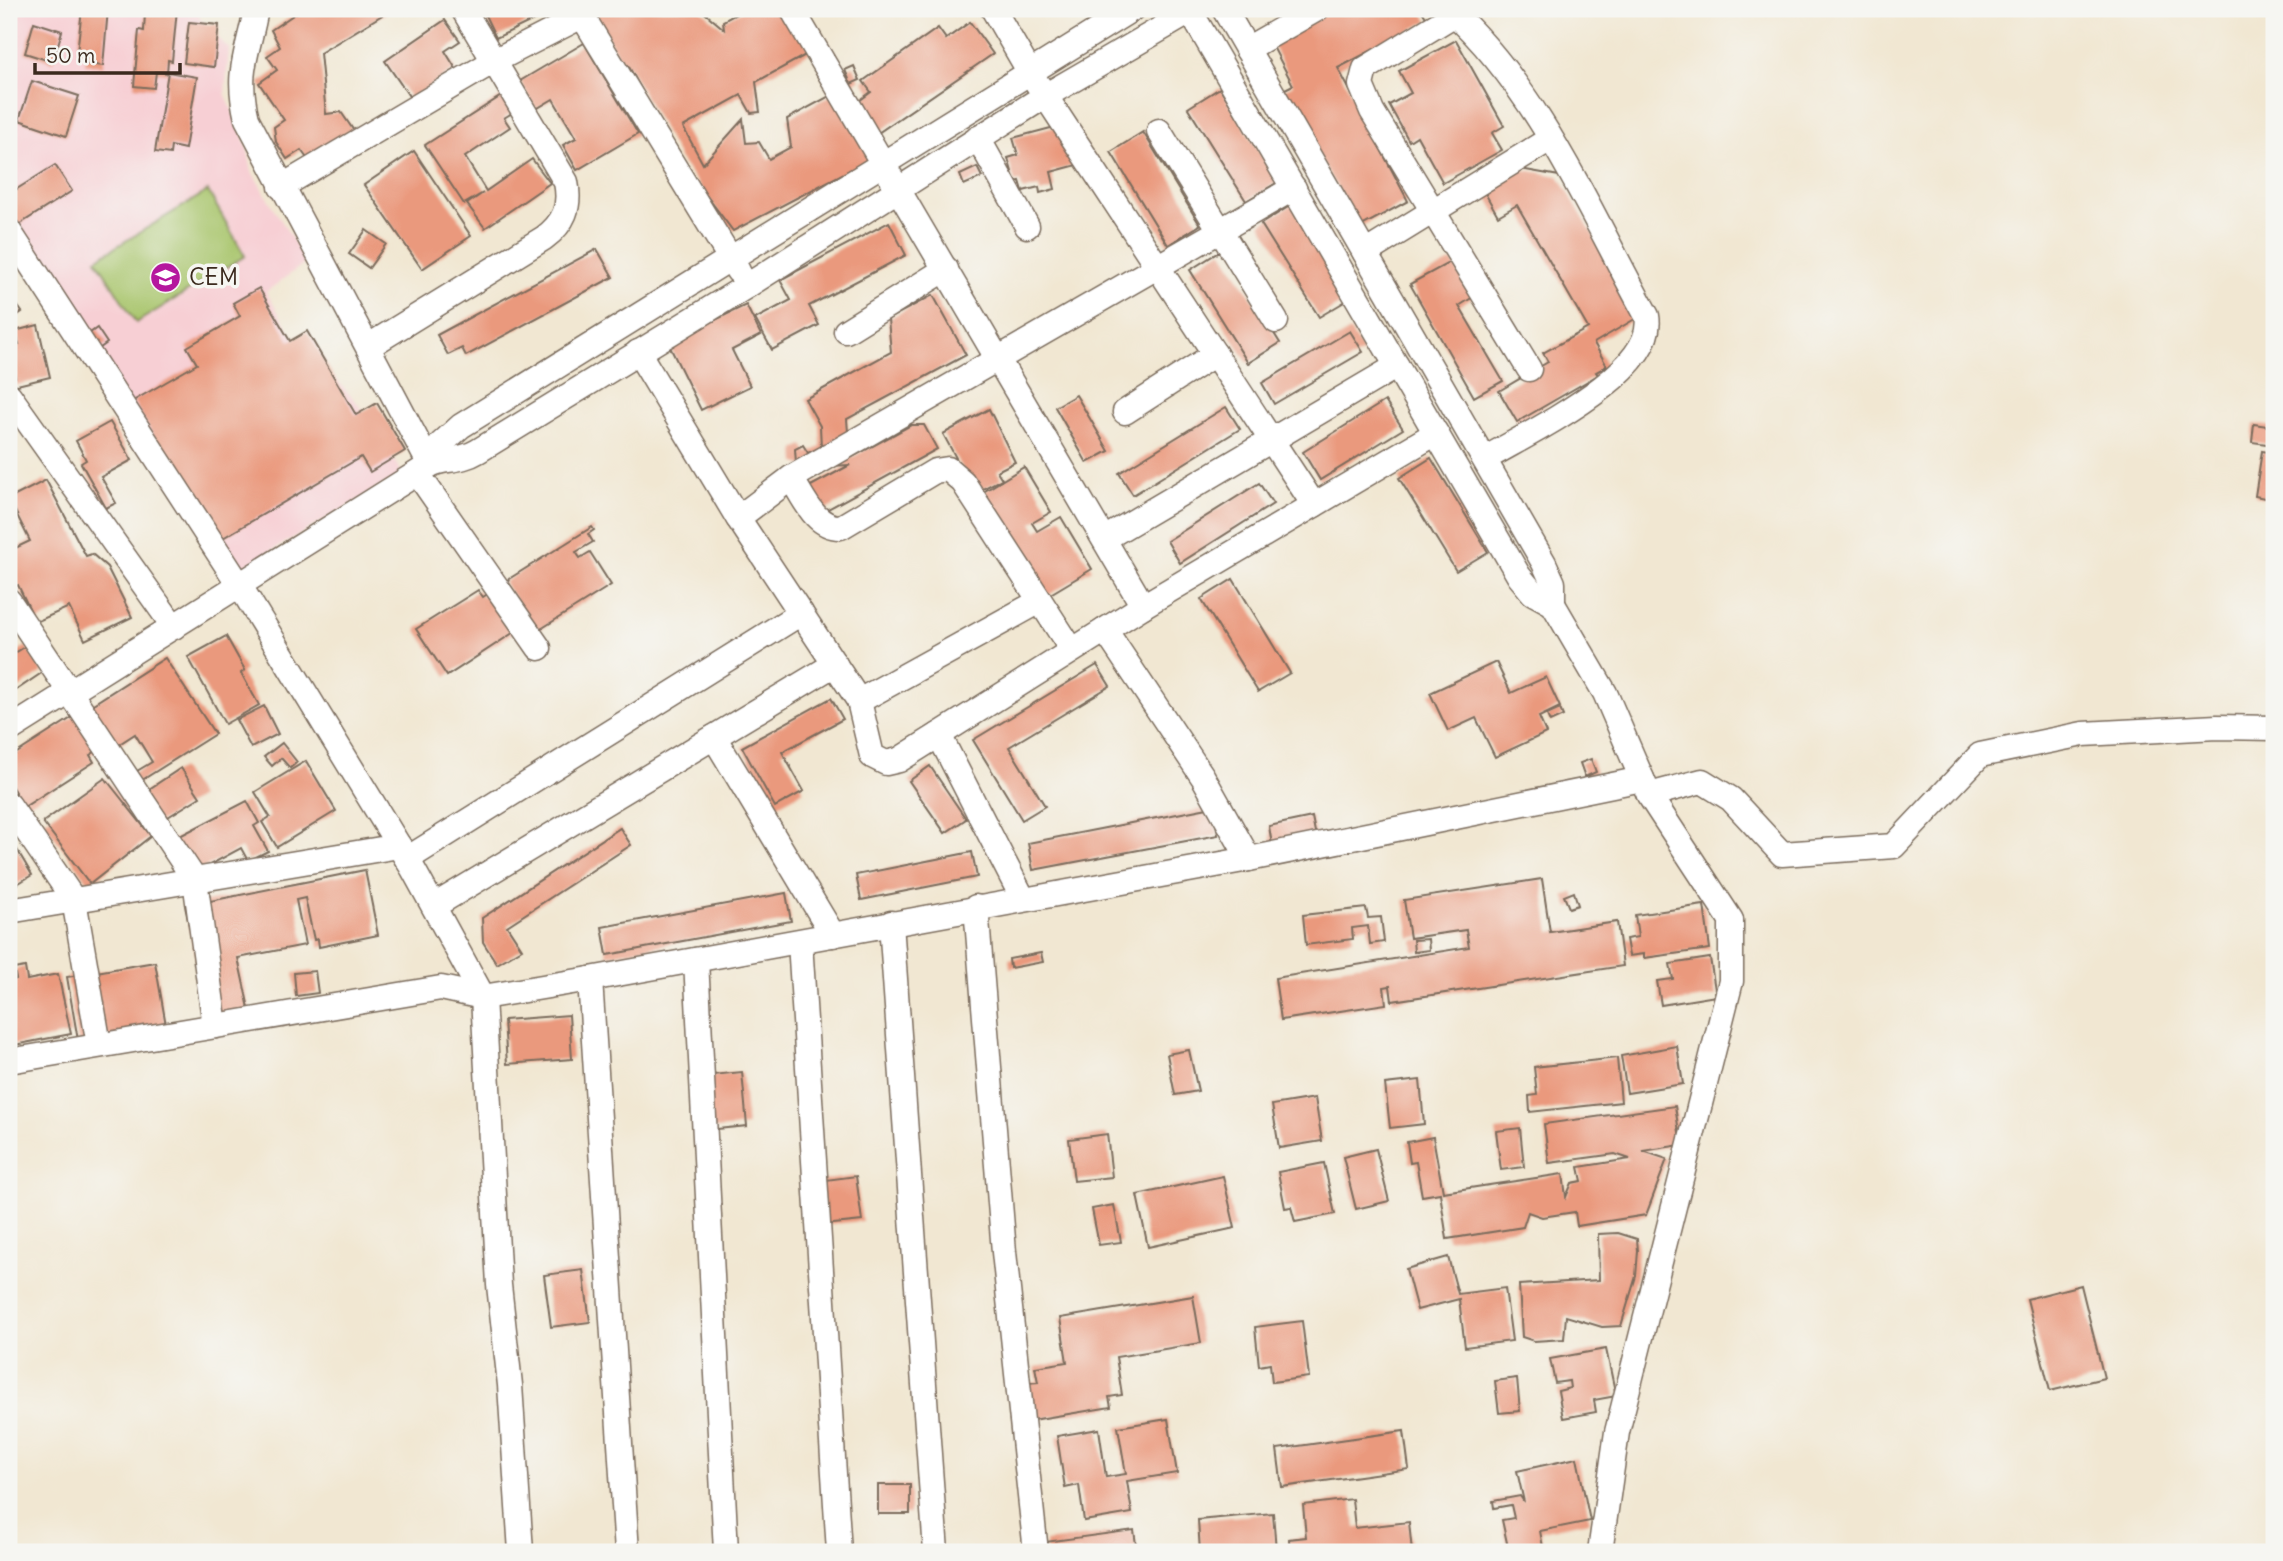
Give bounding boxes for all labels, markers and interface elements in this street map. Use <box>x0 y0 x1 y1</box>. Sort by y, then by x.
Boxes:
scale bar <box>35 32 180 76</box>
text: 50 m <box>46 42 95 69</box>
school or university icon: CEM <box>149 260 183 294</box>
place label: CEM <box>189 261 238 291</box>

